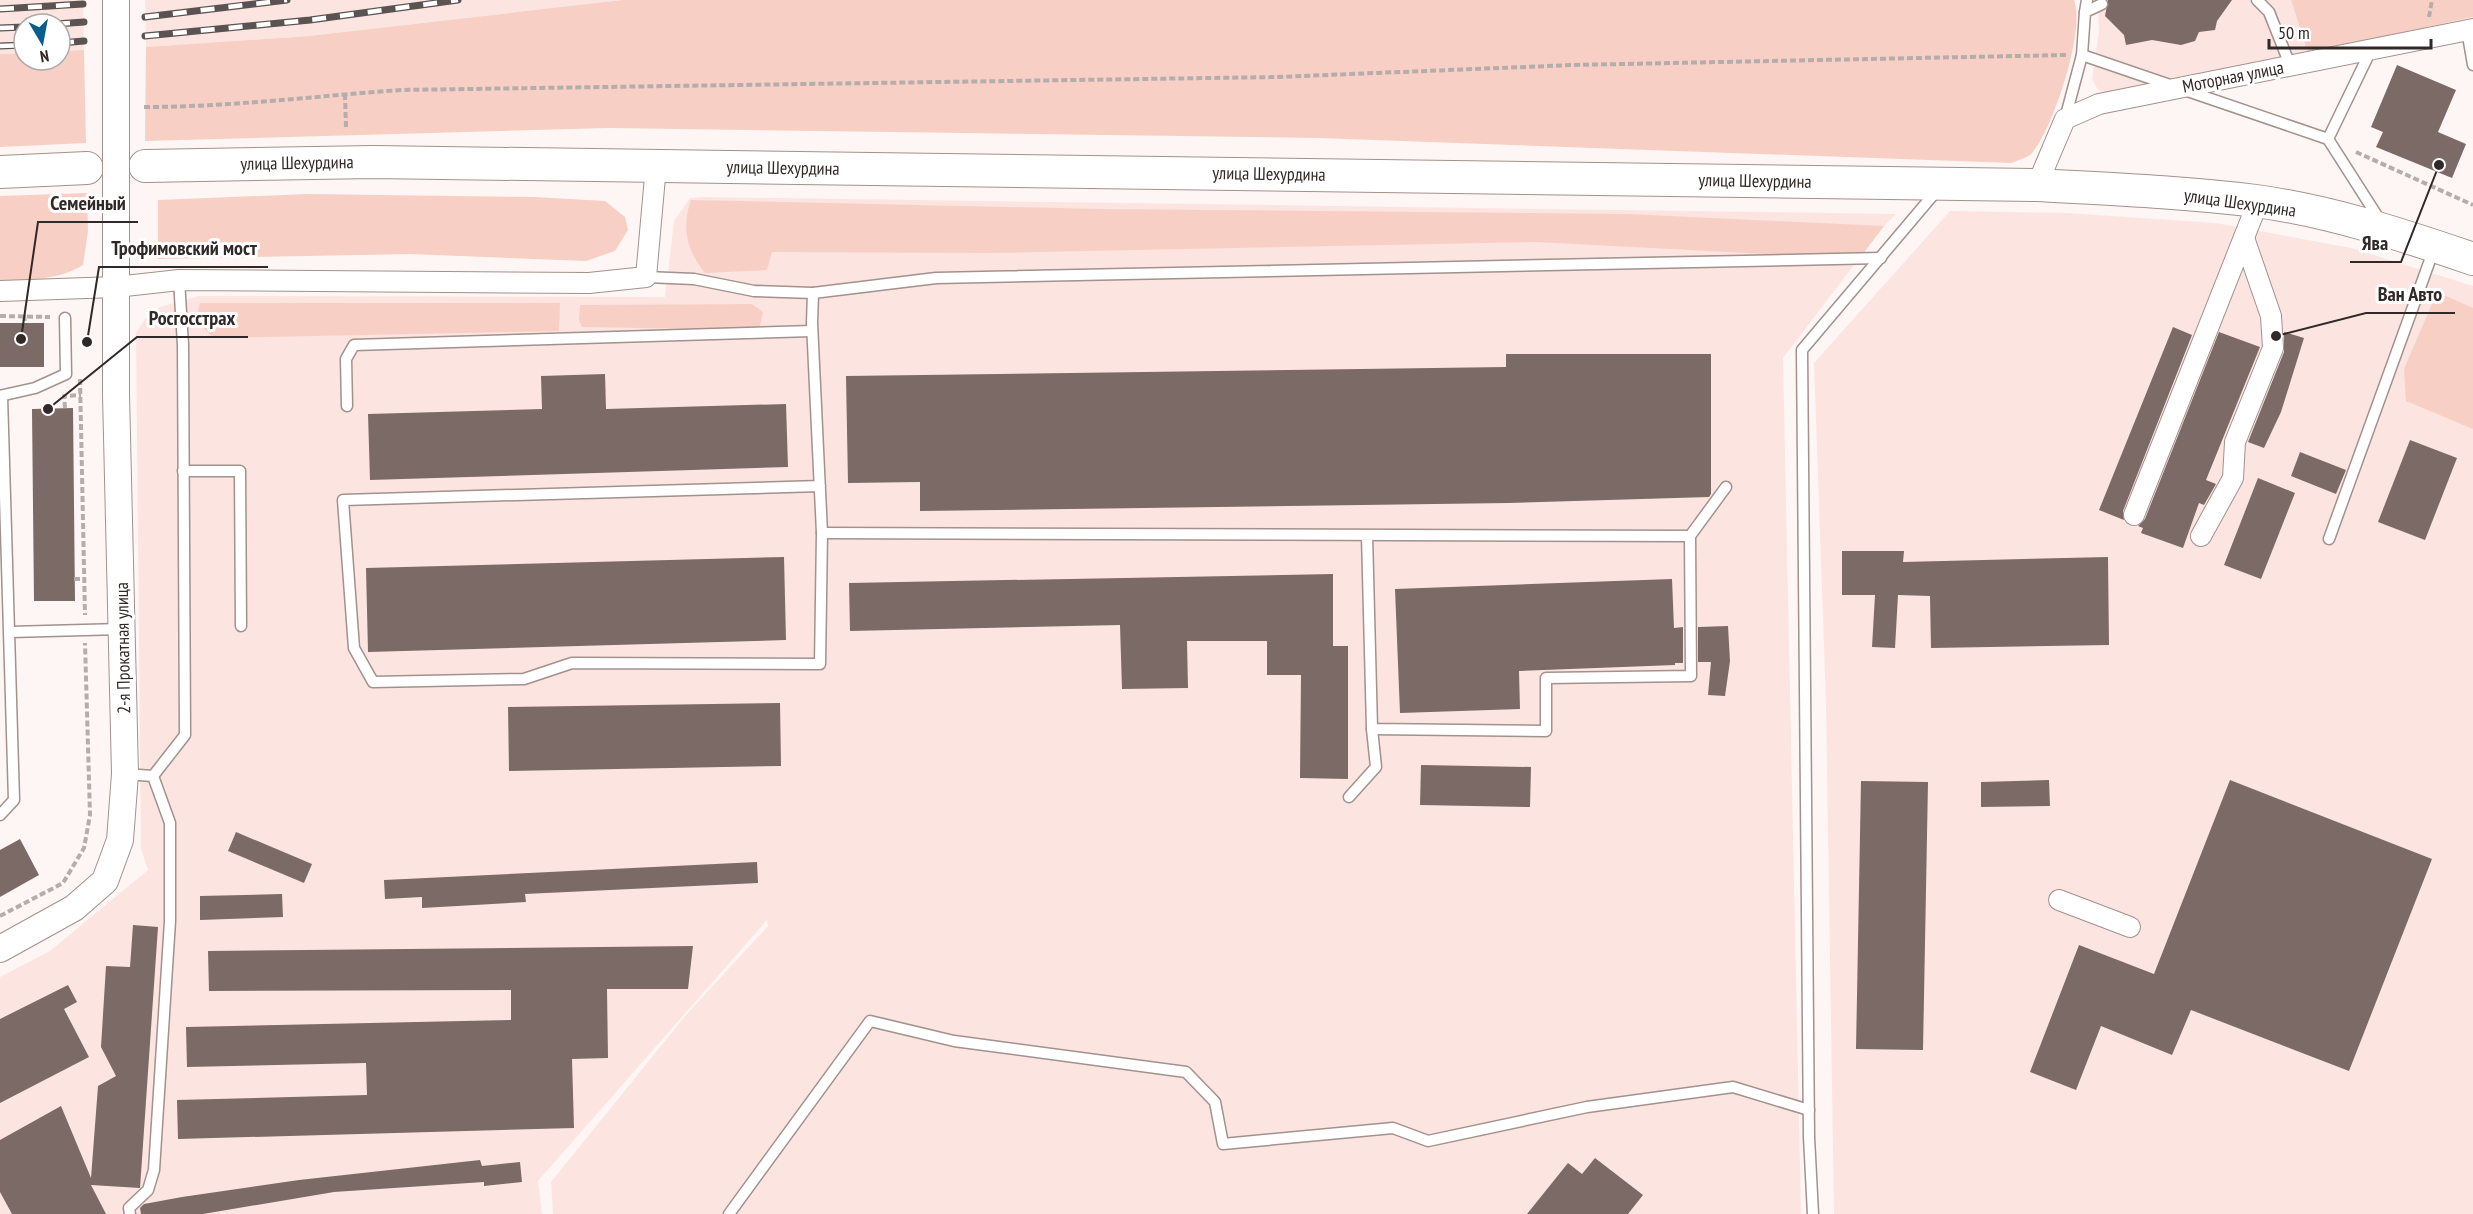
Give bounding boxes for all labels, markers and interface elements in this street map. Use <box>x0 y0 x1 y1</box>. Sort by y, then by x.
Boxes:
north arrow <box>12 12 72 72</box>
scale bar <box>2269 12 2431 50</box>
text: 50 m <box>2278 21 2310 44</box>
text: N <box>39 46 51 67</box>
street label: Моторная улица <box>2180 55 2286 98</box>
street label: улица Шехурдина <box>240 150 354 175</box>
street label: улица Шехурдина <box>726 155 840 180</box>
street label: улица Шехурдина <box>1212 161 1326 186</box>
street label: улица Шехурдина <box>1698 168 1812 193</box>
street label: улица Шехурдина <box>2182 183 2298 222</box>
callout: Семейный <box>38 184 138 222</box>
text: Семейный <box>50 190 126 216</box>
callout: Ява <box>2350 224 2401 262</box>
callout: Трофимовский мост <box>99 229 268 267</box>
text: Ява <box>2362 230 2388 256</box>
text: Трофимовский мост <box>111 235 257 261</box>
callout: Ван Авто <box>2366 275 2455 313</box>
text: Ван Авто <box>2378 281 2442 307</box>
callout: Росгосстрах <box>137 299 248 337</box>
text: Росгосстрах <box>149 305 235 331</box>
street label: 2-я Прокатная улица <box>110 582 135 714</box>

